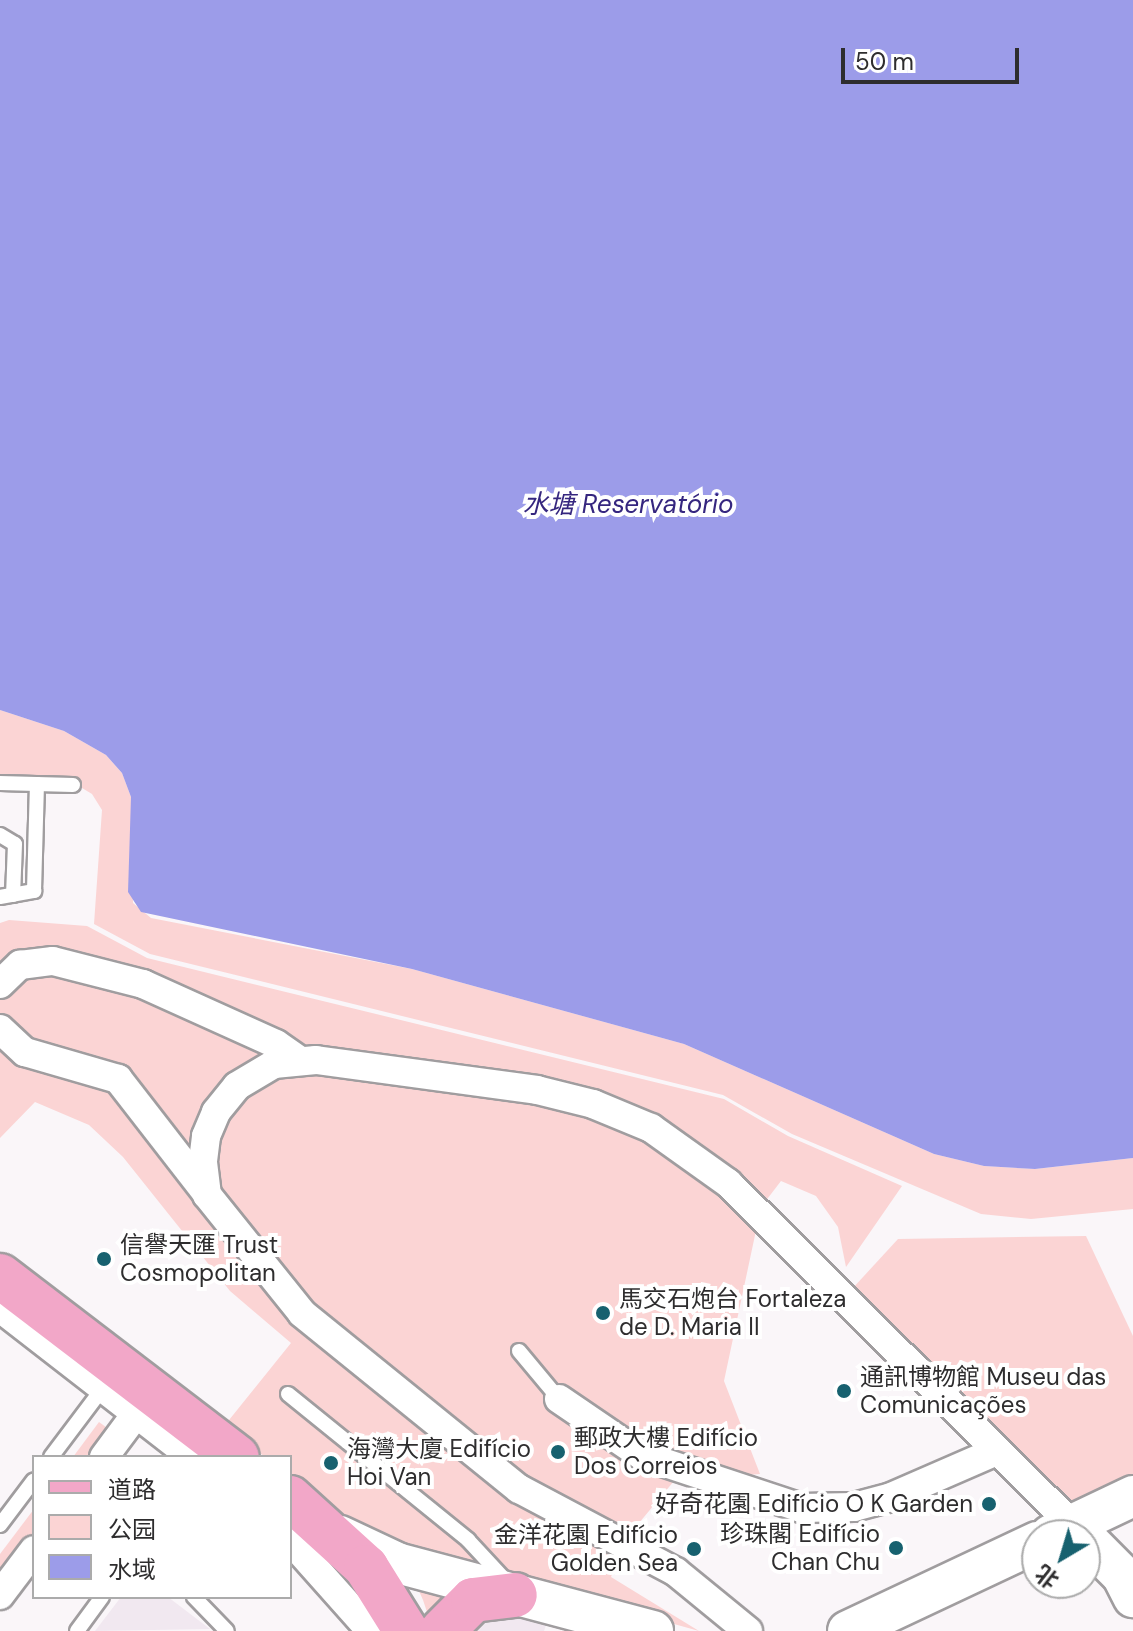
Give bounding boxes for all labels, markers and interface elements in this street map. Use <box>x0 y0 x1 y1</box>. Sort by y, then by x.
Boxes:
scale bar <box>845 32 1023 82</box>
text: 50 m <box>855 46 914 77</box>
water label: 水塘 Reservatório <box>522 489 734 521</box>
place label: 信譽天匯 Trust Cosmopolitan <box>120 1231 278 1287</box>
marker: 信譽天匯 Trust Cosmopolitan <box>95 1250 113 1268</box>
place label: 馬交石炮台 Fortaleza de D. Maria II <box>619 1285 846 1341</box>
marker: 馬交石炮台 Fortaleza de D. Maria II <box>594 1304 612 1322</box>
place label: 通訊博物館 Museu das Comunicações <box>860 1363 1106 1419</box>
marker: 通訊博物館 Museu das Comunicações <box>835 1382 853 1400</box>
place label: 郵政大樓 Edifício Dos Correios <box>574 1424 758 1480</box>
place label: 海灣大廈 Edifício Hoi Van <box>347 1435 531 1491</box>
marker: 郵政大樓 Edifício Dos Correios <box>549 1443 567 1461</box>
marker: 海灣大廈 Edifício Hoi Van <box>322 1454 340 1472</box>
legend <box>32 1455 292 1599</box>
text: 道路 <box>108 1474 156 1505</box>
place label: 好奇花園 Edifício O K Garden <box>655 1490 973 1518</box>
marker: 好奇花園 Edifício O K Garden <box>980 1495 998 1513</box>
text: 公园 <box>108 1514 156 1545</box>
north arrow <box>1021 1519 1101 1599</box>
place label: 珍珠閣 Edifício Chan Chu <box>720 1520 880 1576</box>
place label: 金洋花園 Edifício Golden Sea <box>494 1521 678 1577</box>
marker: 珍珠閣 Edifício Chan Chu <box>887 1539 905 1557</box>
marker: 金洋花園 Edifício Golden Sea <box>685 1540 703 1558</box>
text: 水域 <box>108 1554 156 1585</box>
text: 北 <box>1030 1559 1065 1595</box>

